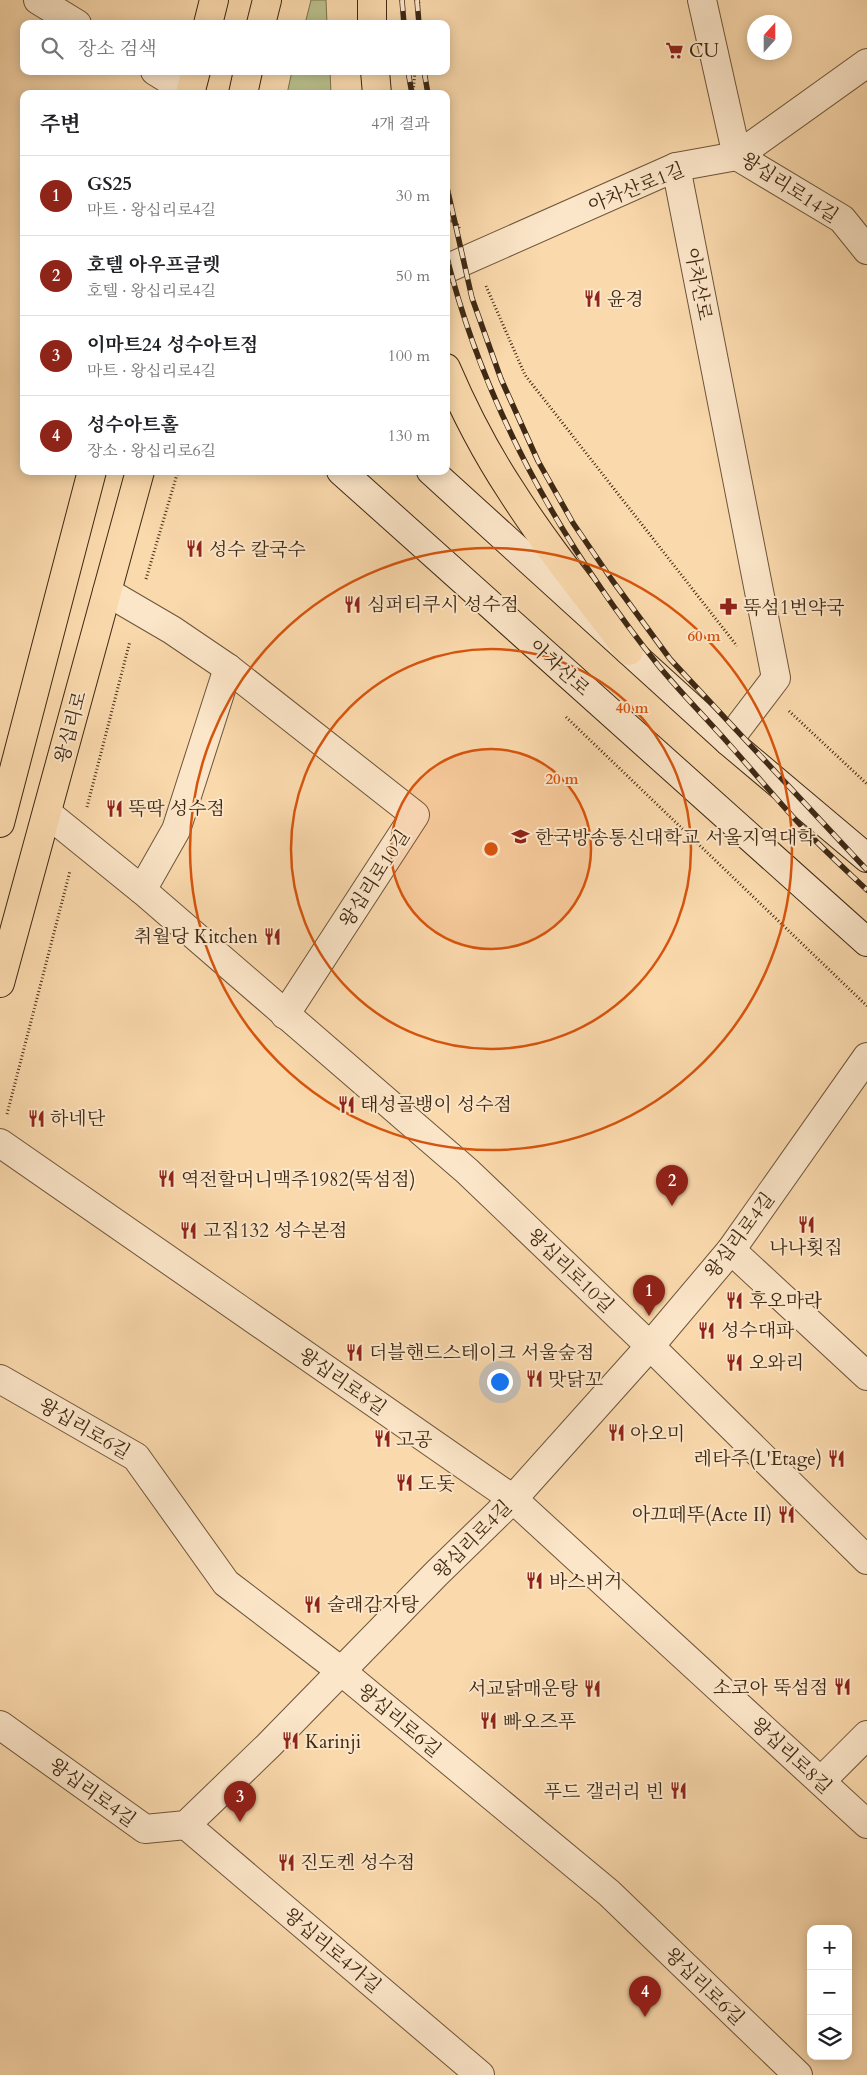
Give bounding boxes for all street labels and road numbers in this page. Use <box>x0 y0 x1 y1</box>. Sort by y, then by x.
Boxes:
street label: 왕십리로14길 <box>736 147 843 229</box>
street label: 아차산로1길 <box>584 157 688 219</box>
street label: 아차산로 <box>678 246 718 323</box>
street label: 아차산로 <box>523 634 595 702</box>
street label: 왕십리로 <box>49 688 93 766</box>
street label: 왕십리로10길 <box>334 825 416 932</box>
street label: 왕십리로4길 <box>699 1187 781 1284</box>
street label: 왕십리로10길 <box>521 1223 619 1319</box>
street label: 왕십리로8길 <box>293 1342 391 1422</box>
street label: 왕십리로6길 <box>34 1392 135 1466</box>
street label: 왕십리로4길 <box>428 1495 518 1585</box>
street label: 왕십리로6길 <box>352 1678 447 1763</box>
street label: 왕십리로8길 <box>745 1712 837 1800</box>
street label: 왕십리로4길 <box>44 1752 141 1833</box>
street label: 왕십리로4가길 <box>278 1902 387 1999</box>
street label: 왕십리로6길 <box>659 1942 750 2031</box>

